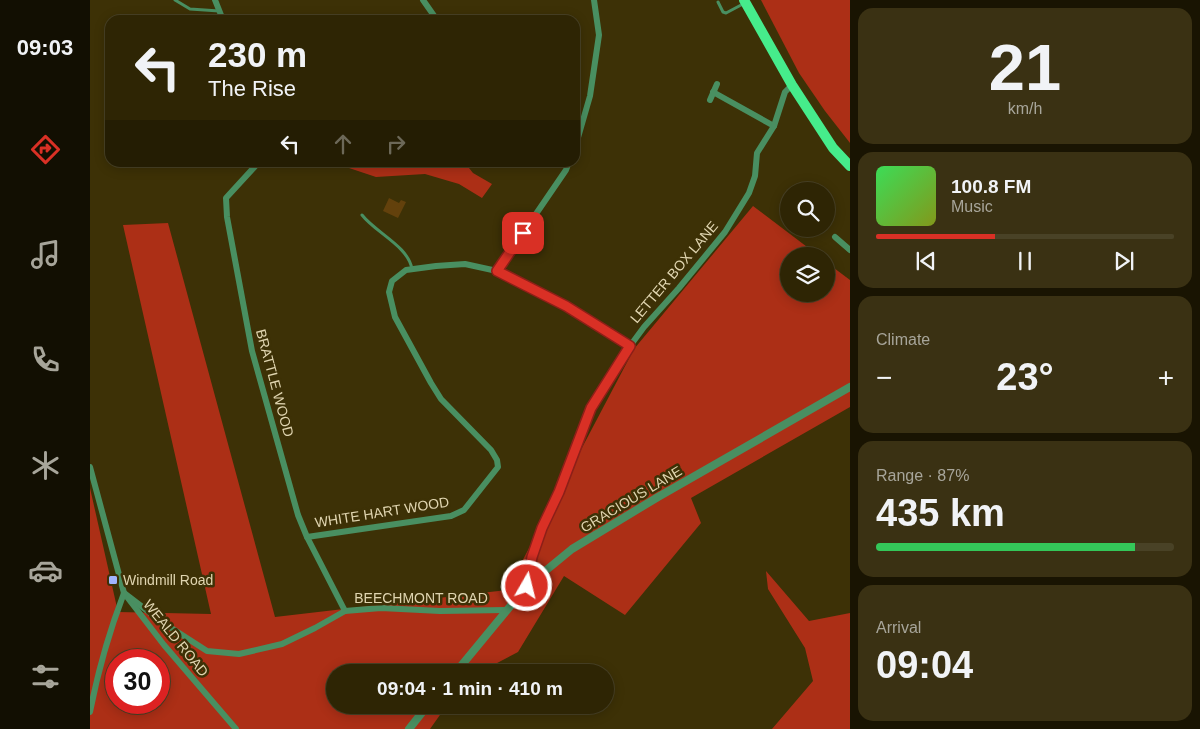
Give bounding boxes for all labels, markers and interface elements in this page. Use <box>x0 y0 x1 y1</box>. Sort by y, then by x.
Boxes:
text: 21 <box>989 31 1061 104</box>
text: 09:03 <box>17 35 73 60</box>
icon: left <box>125 35 190 100</box>
text: 230 m <box>208 35 307 74</box>
text: The Rise <box>208 76 296 101</box>
text: km/h <box>1008 100 1042 117</box>
icon: left <box>276 130 304 158</box>
icon: ahead <box>329 130 357 158</box>
icon: right <box>382 130 410 158</box>
icon: directions <box>28 132 63 167</box>
text: 100.8 FM <box>951 176 1031 197</box>
map controls <box>780 182 835 302</box>
button: search <box>780 182 835 237</box>
text: Music <box>951 198 993 215</box>
pin <box>502 212 544 254</box>
street label: LETTER BOX LANE <box>627 218 721 326</box>
icon: arrive <box>509 219 537 247</box>
icon: music <box>28 237 63 272</box>
button: layers <box>780 247 835 302</box>
icon: previous <box>912 247 940 275</box>
icon: pause <box>1011 247 1039 275</box>
icon: next <box>1110 247 1138 275</box>
street label: BRATTLE WOOD <box>253 327 297 439</box>
text: Climate <box>876 331 930 348</box>
icon: phone <box>28 342 63 377</box>
text: 23° <box>996 356 1054 398</box>
text: − <box>876 362 892 393</box>
text: + <box>1158 362 1174 393</box>
icon: climate <box>28 448 63 483</box>
street label: GRACIOUS LANE <box>578 462 684 536</box>
text: Range · 87% <box>876 467 969 484</box>
text: 435 km <box>876 492 1005 534</box>
street label: WHITE HART WOOD <box>314 493 450 531</box>
icon: car <box>28 553 63 588</box>
position arrow <box>500 559 552 611</box>
place label: Windmill Road <box>123 572 213 588</box>
marker: Windmill Road <box>107 574 119 586</box>
street label: BEECHMONT ROAD <box>354 590 488 606</box>
street label: WEALD ROAD <box>140 596 212 680</box>
text: Arrival <box>876 619 921 636</box>
text: 09:04 <box>876 644 973 686</box>
speed limit sign: 30 <box>105 649 170 714</box>
icon: filters <box>28 659 63 694</box>
text: 09:04 · 1 min · 410 m <box>377 678 563 699</box>

